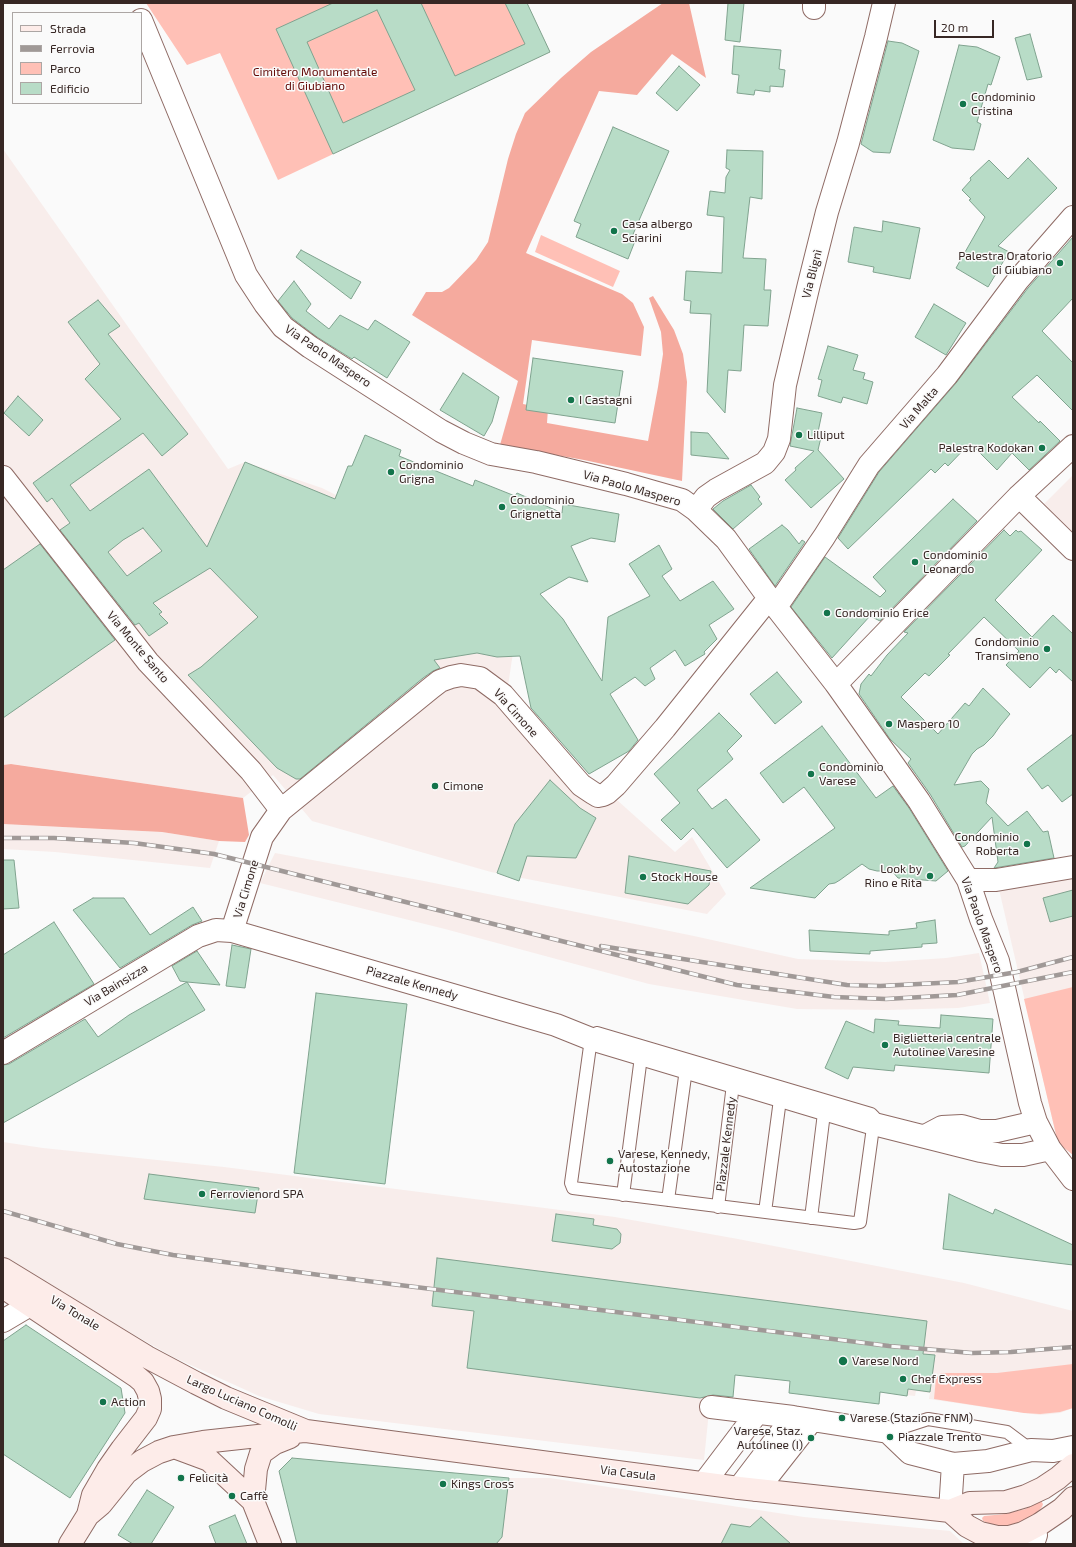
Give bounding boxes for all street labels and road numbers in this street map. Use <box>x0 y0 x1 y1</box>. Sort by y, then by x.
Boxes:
street label: Via Blignì <box>799 248 825 300</box>
street label: Via Paolo Maspero <box>282 322 374 390</box>
street label: Via Malta <box>897 384 941 432</box>
street label: Via Paolo Maspero <box>581 467 683 509</box>
street label: Via Monte Santo <box>104 608 172 686</box>
street label: Via Cimone <box>491 686 541 740</box>
street label: Via Cimone <box>230 858 262 920</box>
street label: Via Paolo Maspero <box>958 875 1006 975</box>
street label: Via Bainsizza <box>82 960 150 1010</box>
street label: Piazzale Kennedy <box>364 963 460 1003</box>
street label: Piazzale Kennedy <box>713 1096 739 1192</box>
street label: Via Tonale <box>47 1293 103 1333</box>
street label: Largo Luciano Comolli <box>184 1372 300 1434</box>
street label: Via Casula <box>599 1462 657 1484</box>

